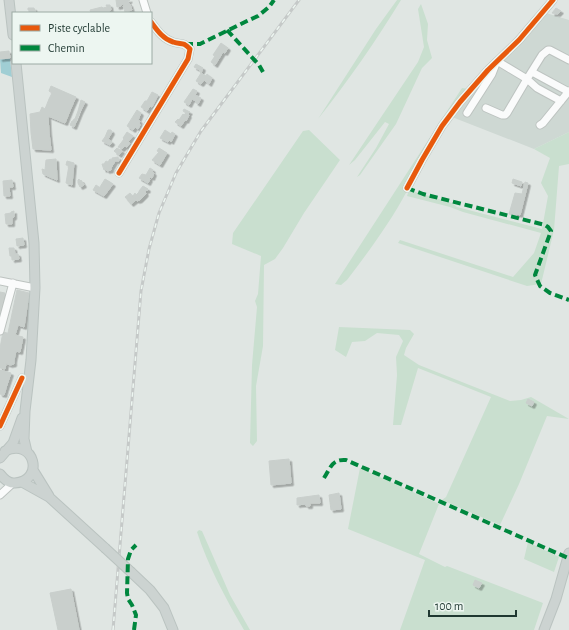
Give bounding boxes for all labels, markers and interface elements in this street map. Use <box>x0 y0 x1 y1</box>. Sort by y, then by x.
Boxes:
legend <box>12 12 152 64</box>
text: Piste cyclable <box>48 22 110 35</box>
text: Chemin <box>48 42 85 54</box>
scale bar <box>429 592 516 618</box>
text: 100 m <box>435 600 463 612</box>

